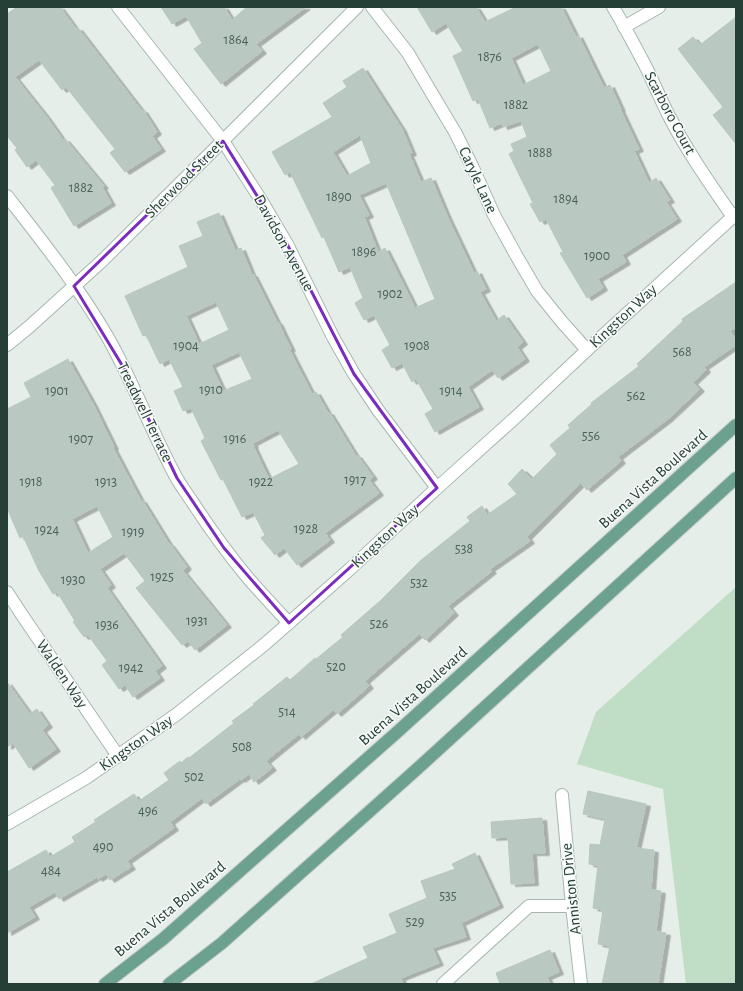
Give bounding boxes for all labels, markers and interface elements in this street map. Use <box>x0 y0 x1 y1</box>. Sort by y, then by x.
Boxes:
house number: 1864 <box>224 33 249 47</box>
house number: 1876 <box>478 50 502 64</box>
street label: Scarboro Court <box>641 69 699 157</box>
house number: 1882 <box>504 98 528 112</box>
street label: Sherwood Street <box>142 137 226 221</box>
street label: Caryle Lane <box>455 144 500 216</box>
house number: 1888 <box>528 146 552 160</box>
house number: 1882 <box>69 181 93 195</box>
house number: 1890 <box>326 190 352 204</box>
street label: Davidson Avenue <box>251 192 317 294</box>
house number: 1894 <box>554 192 579 206</box>
house number: 1896 <box>352 245 376 259</box>
house number: 1900 <box>584 249 610 263</box>
street label: Kingston Way <box>586 281 661 352</box>
house number: 1902 <box>377 287 403 301</box>
house number: 1904 <box>173 339 199 353</box>
house number: 1908 <box>404 339 430 353</box>
house number: 568 <box>672 345 692 359</box>
street label: Treadwell Terrace <box>114 360 176 464</box>
house number: 1910 <box>199 383 223 397</box>
house number: 1901 <box>45 384 69 398</box>
house number: 1914 <box>440 384 463 398</box>
house number: 562 <box>627 389 645 403</box>
street label: Buena Vista Boulevard <box>596 426 710 532</box>
house number: 556 <box>582 429 600 443</box>
house number: 1907 <box>69 432 93 446</box>
house number: 1916 <box>224 432 246 446</box>
house number: 1917 <box>344 473 366 487</box>
house number: 1918 <box>20 475 42 489</box>
house number: 1913 <box>95 475 117 489</box>
house number: 1922 <box>249 475 273 489</box>
street label: Kingston Way <box>348 501 423 572</box>
house number: 1928 <box>294 522 318 536</box>
house number: 1924 <box>35 523 60 537</box>
house number: 1919 <box>122 525 144 539</box>
house number: 538 <box>455 542 473 556</box>
house number: 1925 <box>150 570 174 584</box>
house number: 1930 <box>61 573 85 587</box>
house number: 532 <box>410 576 428 590</box>
house number: 1931 <box>186 614 208 628</box>
house number: 526 <box>370 617 388 631</box>
house number: 1936 <box>95 618 119 632</box>
street label: Walden Way <box>33 637 91 712</box>
street label: Buena Vista Boulevard <box>356 643 470 749</box>
house number: 520 <box>326 660 346 674</box>
house number: 1942 <box>119 661 143 675</box>
house number: 514 <box>278 705 296 719</box>
street label: Kingston Way <box>96 712 176 775</box>
house number: 508 <box>232 740 252 754</box>
house number: 502 <box>184 770 204 784</box>
house number: 496 <box>138 804 158 818</box>
house number: 490 <box>93 840 113 854</box>
street label: Anniston Drive <box>558 842 584 936</box>
street label: Buena Vista Boulevard <box>111 858 229 960</box>
house number: 484 <box>41 864 61 878</box>
house number: 535 <box>439 889 457 903</box>
house number: 529 <box>406 915 424 929</box>

